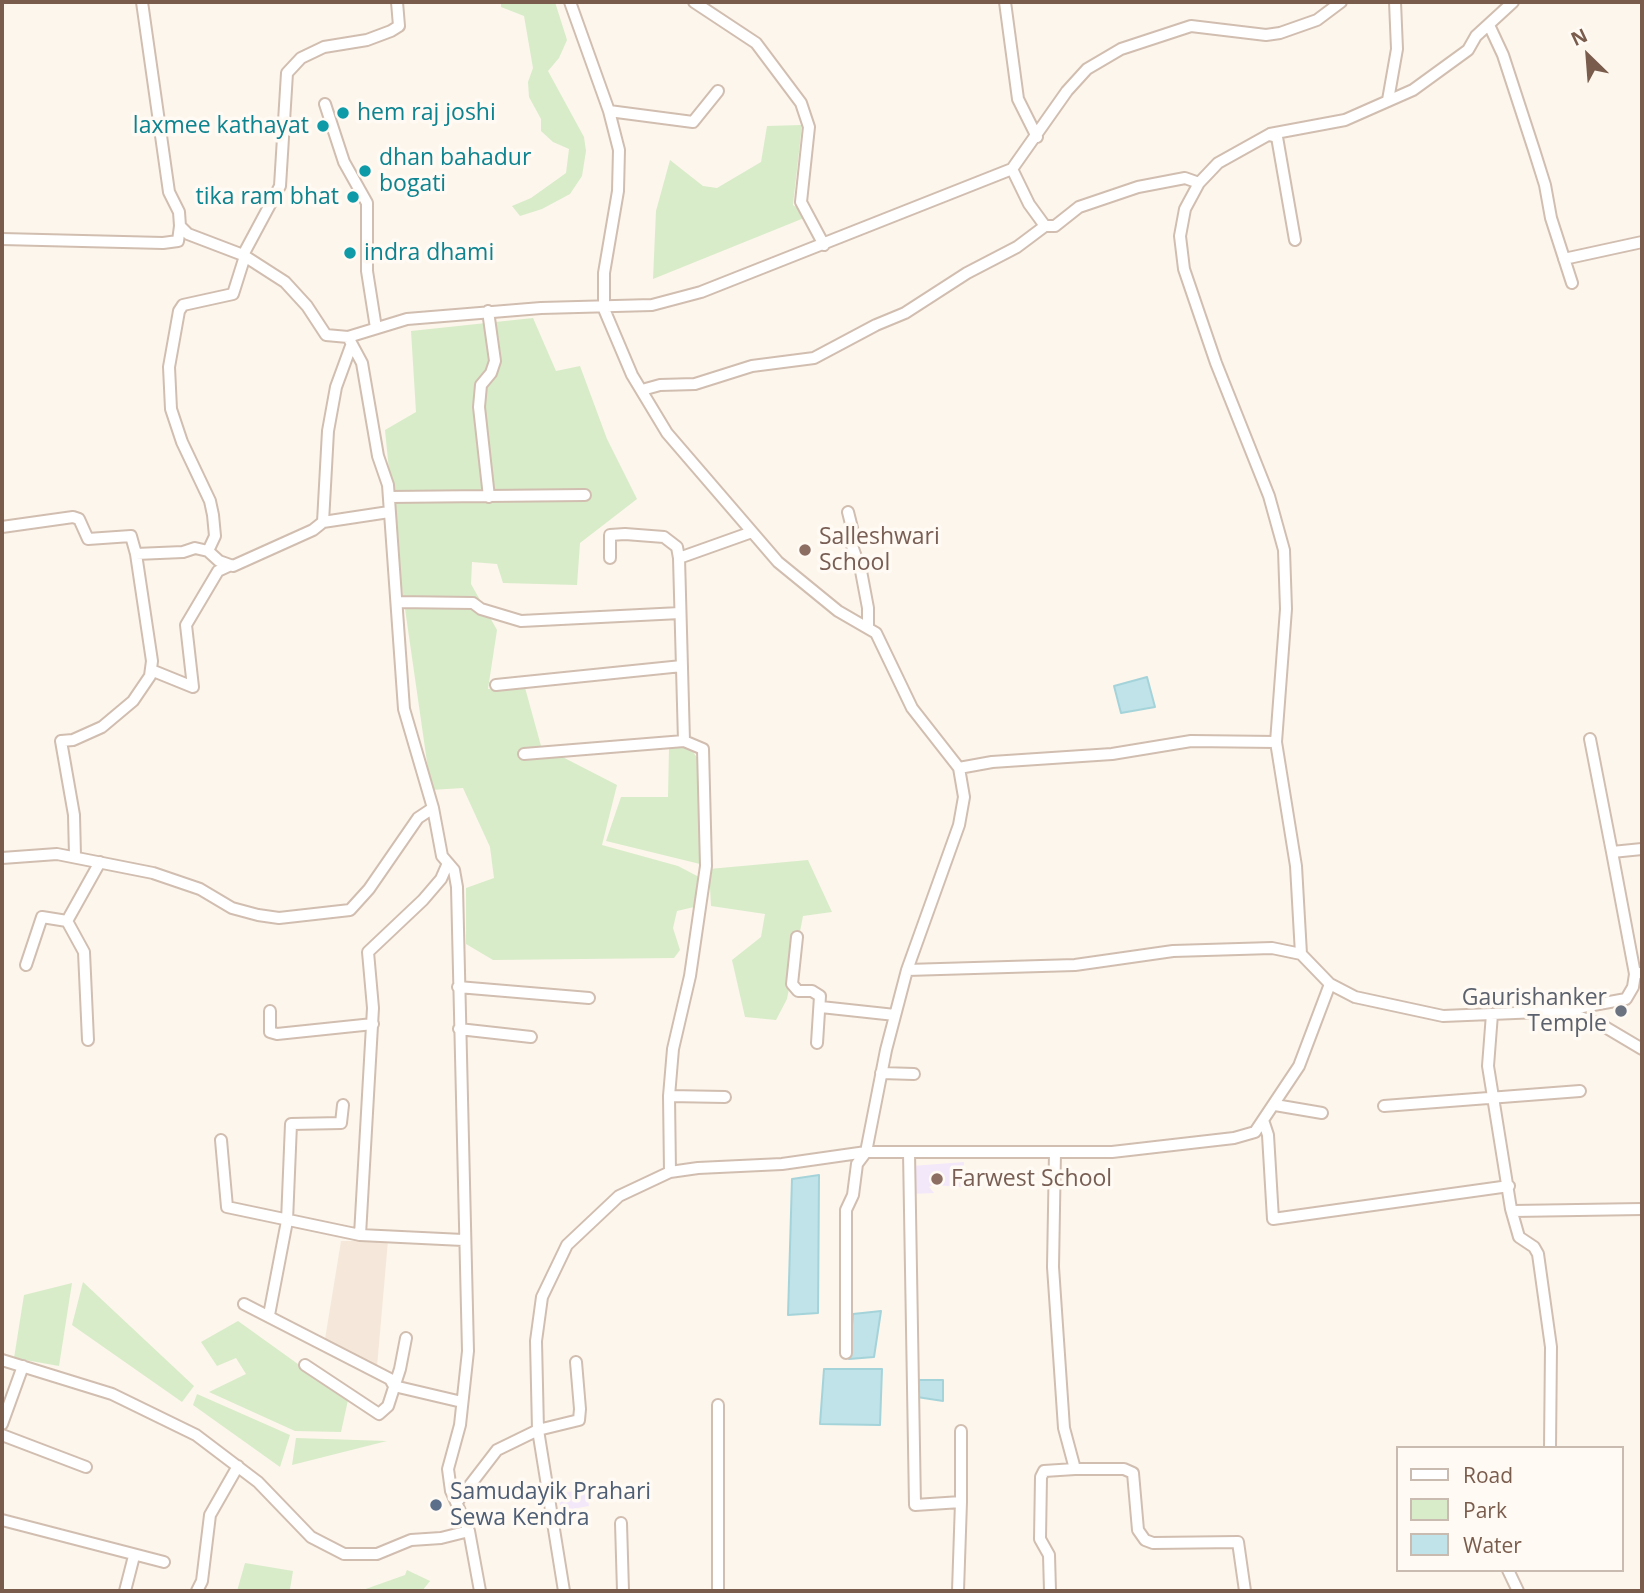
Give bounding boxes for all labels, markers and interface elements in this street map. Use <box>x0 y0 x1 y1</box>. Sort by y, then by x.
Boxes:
north arrow <box>1553 21 1623 91</box>
text: N <box>1567 22 1592 52</box>
place label: hem raj joshi <box>357 99 496 127</box>
marker: hem raj joshi <box>335 105 351 121</box>
place label: laxmee kathayat <box>133 112 309 140</box>
marker: laxmee kathayat <box>315 118 331 134</box>
place label: dhan bahadur bogati <box>379 144 531 198</box>
marker: dhan bahadur bogati <box>357 163 373 179</box>
place label: tika ram bhat <box>196 183 339 211</box>
marker: tika ram bhat <box>345 189 361 205</box>
place label: indra dhami <box>364 239 494 267</box>
marker: indra dhami <box>342 245 358 261</box>
place label: Salleshwari School <box>819 523 940 577</box>
marker: Salleshwari School <box>797 542 813 558</box>
place label: Gaurishanker Temple <box>1462 984 1607 1038</box>
marker: Gaurishanker Temple <box>1613 1003 1629 1019</box>
place label: Farwest School <box>951 1165 1112 1193</box>
marker: Farwest School <box>929 1171 945 1187</box>
legend <box>1396 1446 1623 1572</box>
text: Road <box>1463 1461 1513 1489</box>
place label: Samudayik Prahari Sewa Kendra <box>450 1478 651 1532</box>
text: Park <box>1463 1496 1507 1524</box>
marker: Samudayik Prahari Sewa Kendra <box>428 1497 444 1513</box>
text: Water <box>1463 1531 1522 1559</box>

